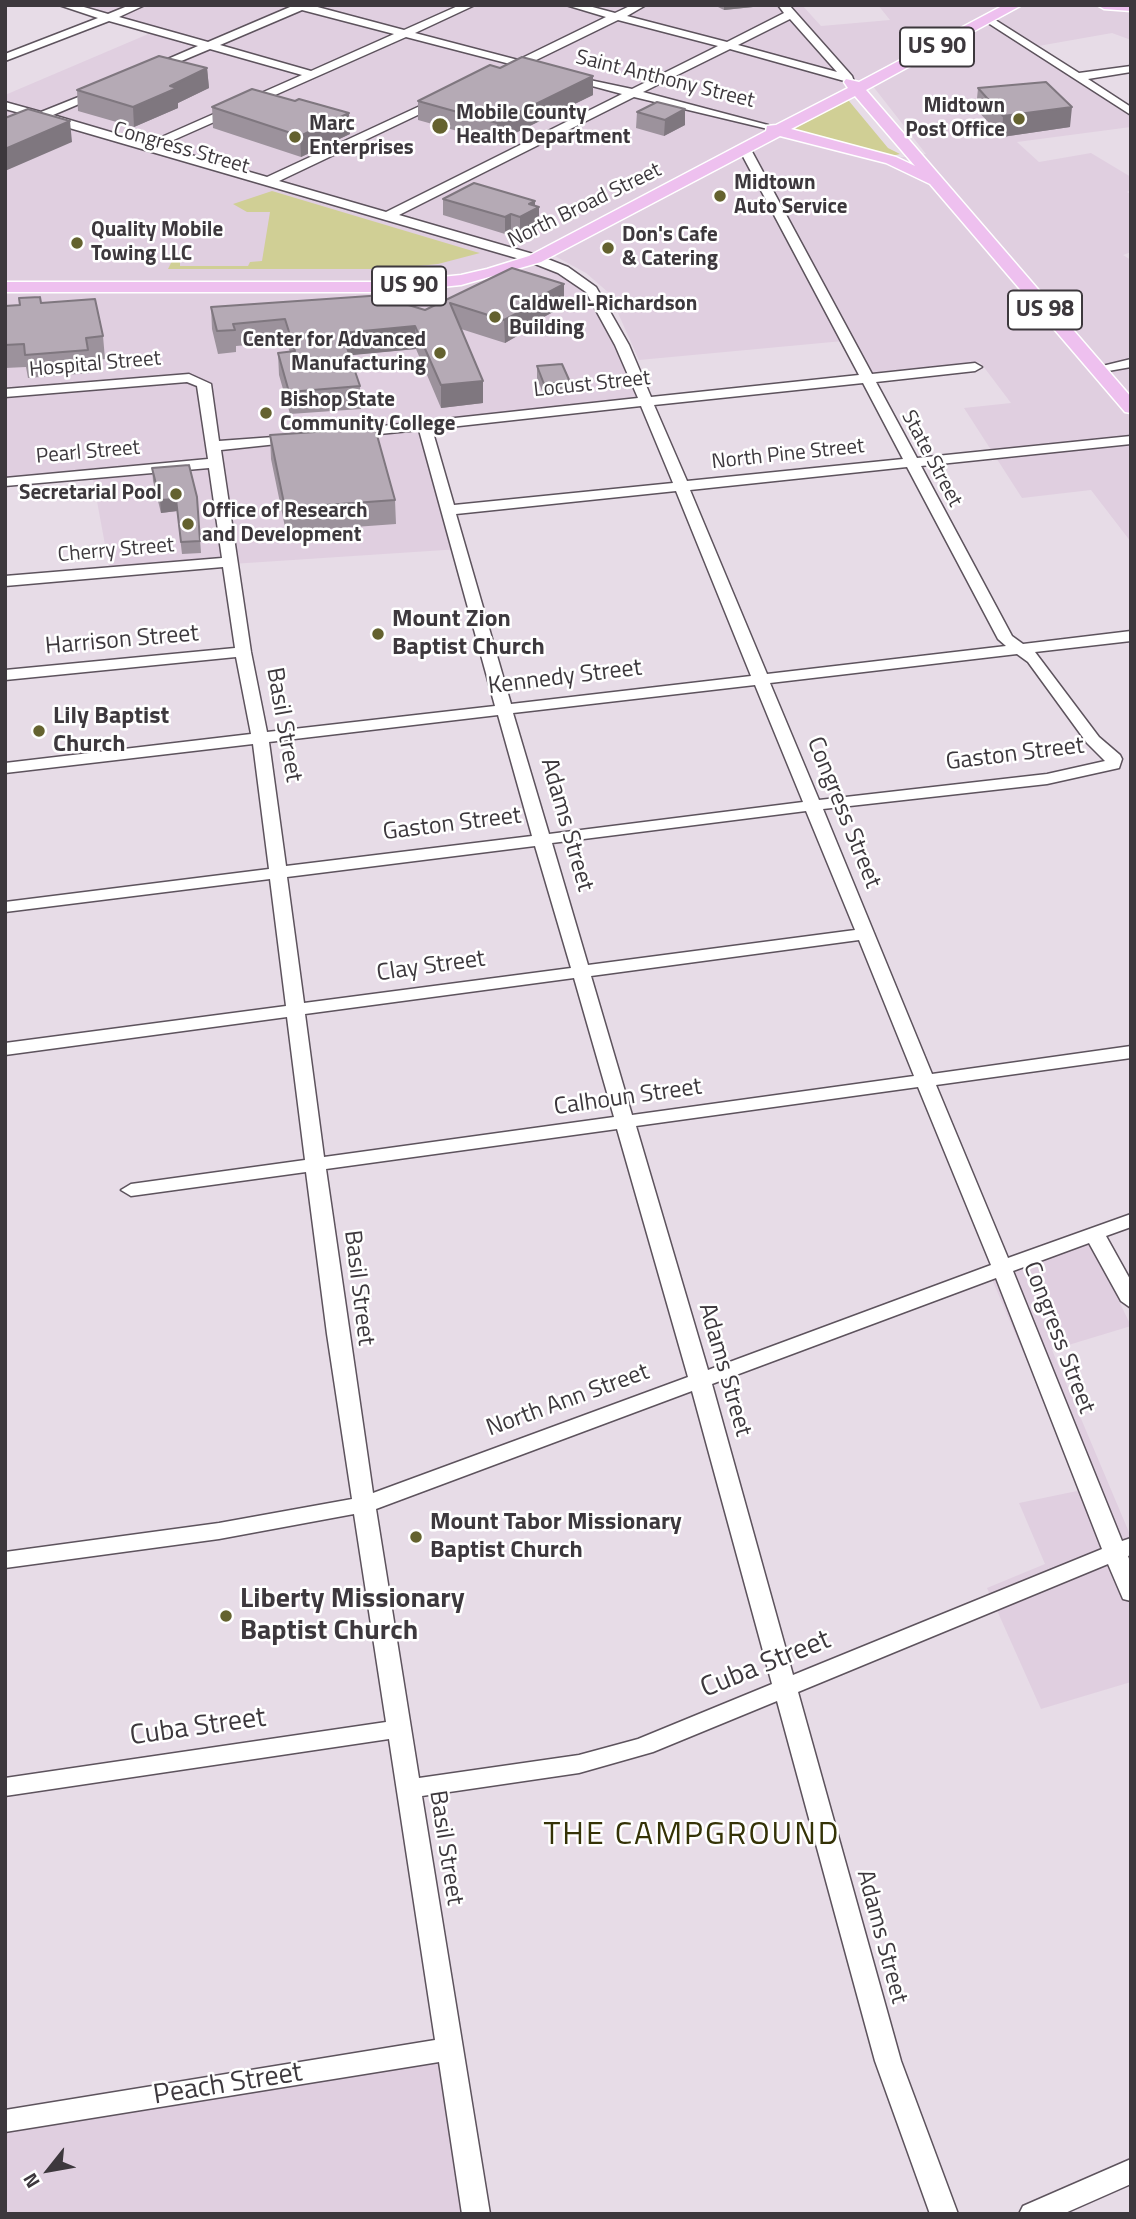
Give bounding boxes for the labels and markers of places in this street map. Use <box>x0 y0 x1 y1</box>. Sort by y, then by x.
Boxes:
place label: Midtown Post Office <box>905 94 1005 144</box>
place label: Mobile County Health Department <box>456 101 630 151</box>
marker: Midtown Post Office <box>1011 111 1027 127</box>
place label: Marc Enterprises <box>309 112 414 162</box>
marker: Mobile County Health Department <box>430 116 450 136</box>
marker: Marc Enterprises <box>287 129 303 145</box>
place label: Midtown Auto Service <box>734 171 848 221</box>
marker: Midtown Auto Service <box>712 188 728 204</box>
place label: Quality Mobile Towing LLC <box>91 218 223 268</box>
place label: Don's Cafe & Catering <box>622 223 718 273</box>
marker: Quality Mobile Towing LLC <box>69 235 85 251</box>
marker: Don's Cafe & Catering <box>600 240 616 256</box>
place label: Caldwell-Richardson Building <box>509 292 697 342</box>
marker: Caldwell-Richardson Building <box>487 309 503 325</box>
place label: Center for Advanced Manufacturing <box>242 328 426 378</box>
marker: Center for Advanced Manufacturing <box>432 345 448 361</box>
place label: Bishop State Community College <box>280 388 455 438</box>
marker: Bishop State Community College <box>258 405 274 421</box>
place label: Secretarial Pool <box>19 481 162 507</box>
marker: Secretarial Pool <box>168 486 184 502</box>
place label: Office of Research and Development <box>202 499 368 549</box>
marker: Office of Research and Development <box>180 516 196 532</box>
place label: Mount Zion Baptist Church <box>392 606 545 662</box>
marker: Mount Zion Baptist Church <box>370 626 386 642</box>
place label: Lily Baptist Church <box>53 703 169 759</box>
marker: Lily Baptist Church <box>31 723 47 739</box>
place label: Mount Tabor Missionary Baptist Church <box>430 1509 682 1565</box>
marker: Mount Tabor Missionary Baptist Church <box>408 1529 424 1545</box>
place label: Liberty Missionary Baptist Church <box>240 1583 465 1649</box>
marker: Liberty Missionary Baptist Church <box>218 1608 234 1624</box>

